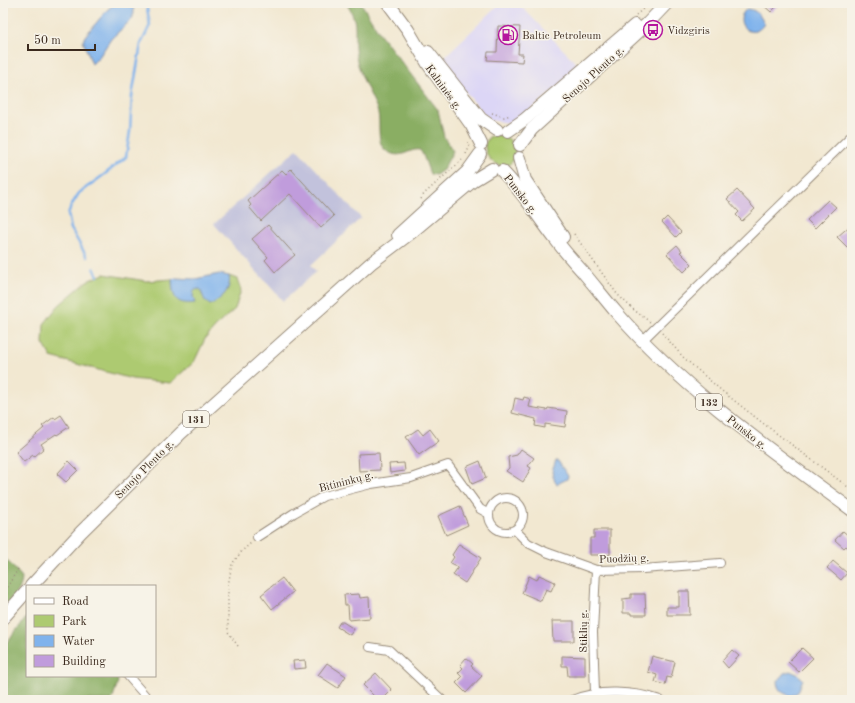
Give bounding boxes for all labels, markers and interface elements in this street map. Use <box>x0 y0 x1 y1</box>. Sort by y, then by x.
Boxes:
bus stop icon: Vidzgiris <box>642 19 664 41</box>
fuel station icon: Baltic Petroleum <box>497 24 519 46</box>
scale bar <box>28 26 95 52</box>
place label: Vidzgiris <box>667 26 710 37</box>
place label: Baltic Petroleum <box>522 31 601 42</box>
text: 50 m <box>34 34 61 47</box>
street label: Senojo Plento g. <box>561 45 627 105</box>
street label: Kalninės g. <box>423 63 463 113</box>
street label: Punsko g. <box>501 173 539 217</box>
road number: 132 <box>696 394 722 410</box>
road number: 131 <box>183 411 209 427</box>
street label: Punsko g. <box>724 414 768 452</box>
street label: Senojo Plento g. <box>114 439 177 502</box>
street label: Bitininkų g. <box>318 470 375 495</box>
street label: Puodžių g. <box>599 553 649 566</box>
legend <box>26 585 156 677</box>
text: Road <box>62 596 89 608</box>
street label: Stiklių g. <box>579 609 590 653</box>
text: Park <box>62 616 87 628</box>
text: Water <box>62 636 95 648</box>
text: Building <box>62 656 106 668</box>

